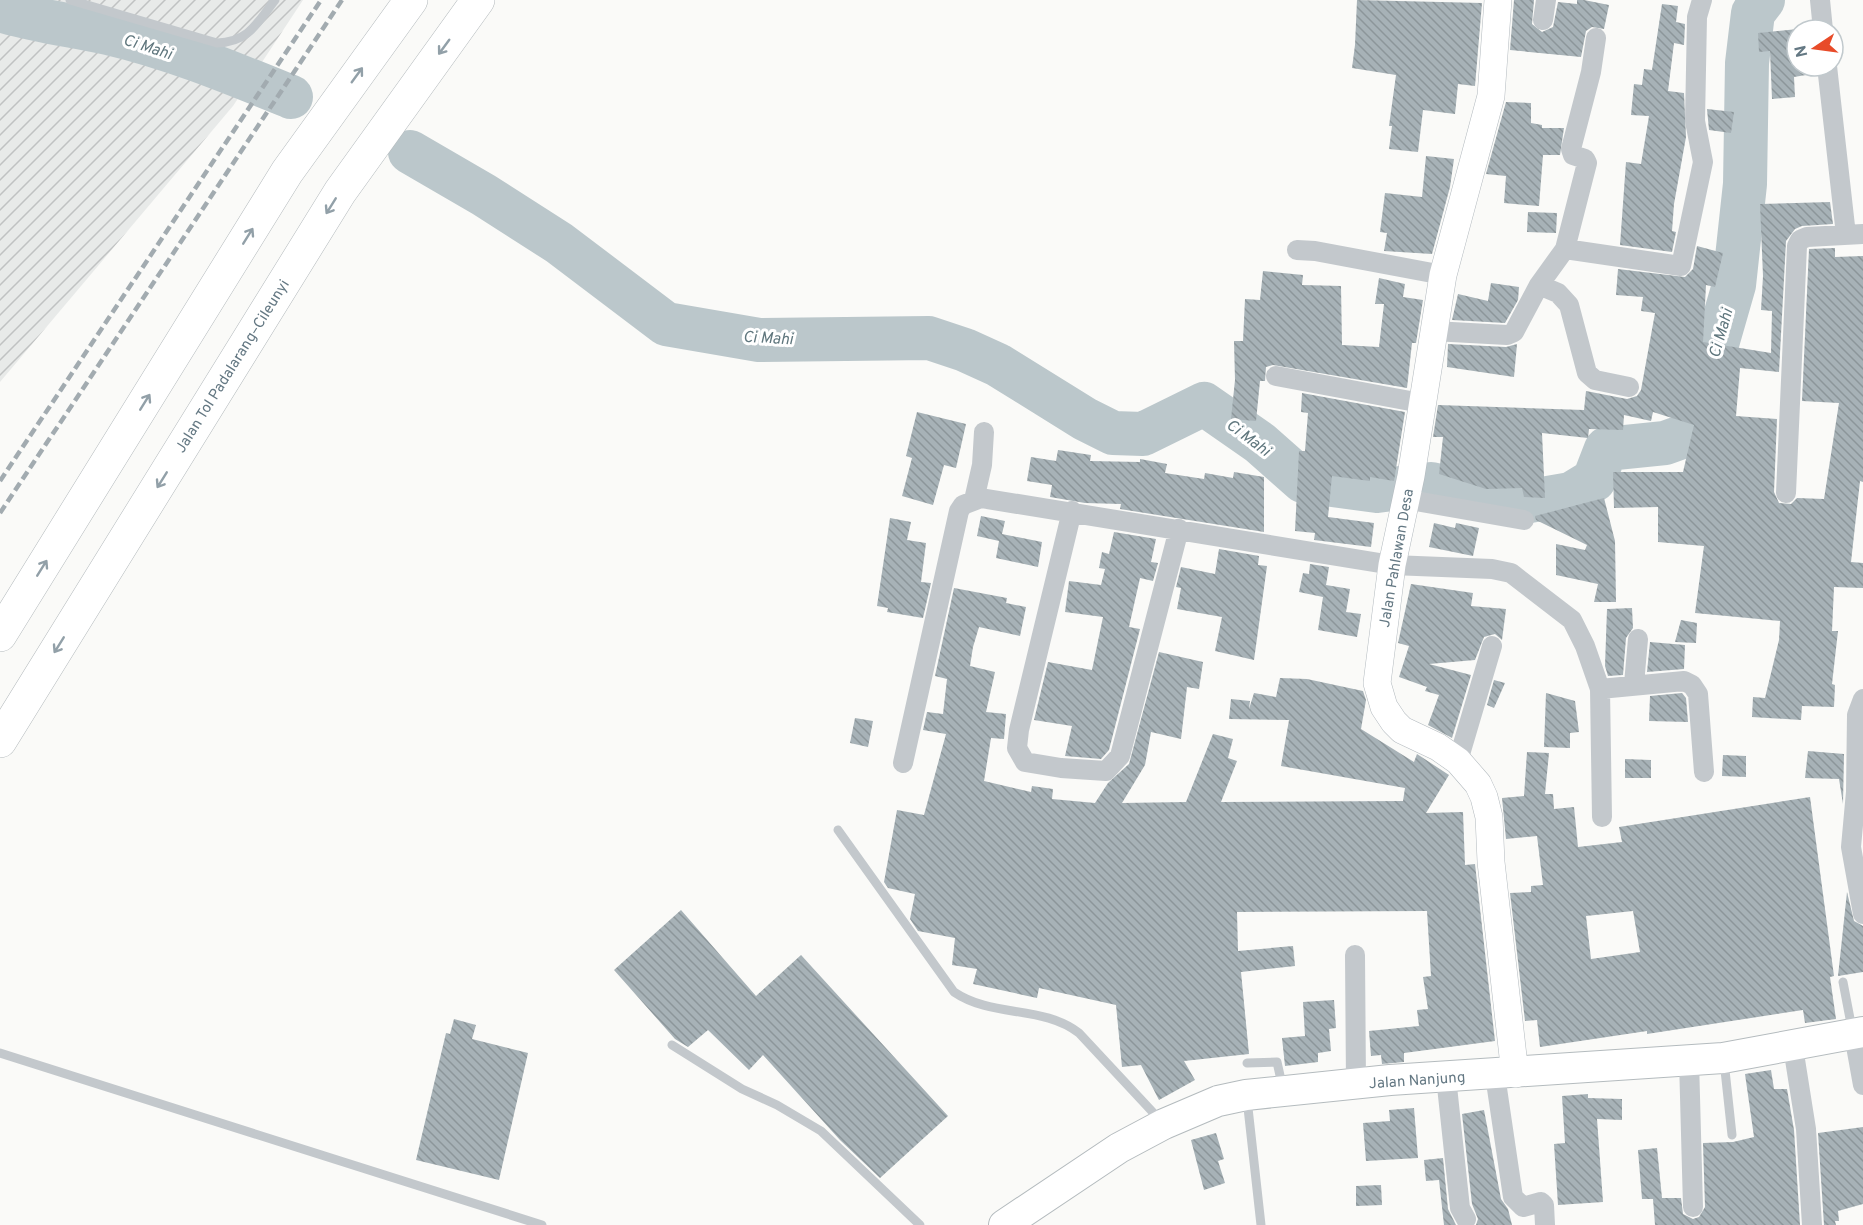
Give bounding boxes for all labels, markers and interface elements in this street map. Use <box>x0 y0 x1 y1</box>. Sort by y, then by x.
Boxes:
north arrow <box>1785 18 1845 78</box>
water label: Ci Mahi <box>120 31 175 65</box>
one-way arrow <box>437 39 450 55</box>
text: N <box>1791 43 1813 59</box>
one-way arrow <box>351 68 363 84</box>
one-way arrow <box>324 198 337 215</box>
one-way arrow <box>242 228 254 245</box>
street label: Jalan Tol Padalarang–Cileunyi <box>172 277 295 457</box>
water label: Ci Mahi <box>1705 306 1739 360</box>
water label: Ci Mahi <box>742 328 795 350</box>
one-way arrow <box>140 394 152 411</box>
water label: Ci Mahi <box>1222 416 1275 462</box>
one-way arrow <box>156 471 168 488</box>
street label: Jalan Pahlawan Desa <box>1376 487 1419 629</box>
one-way arrow <box>37 560 49 577</box>
one-way arrow <box>53 637 66 654</box>
street label: Jalan Nanjung <box>1368 1069 1466 1094</box>

